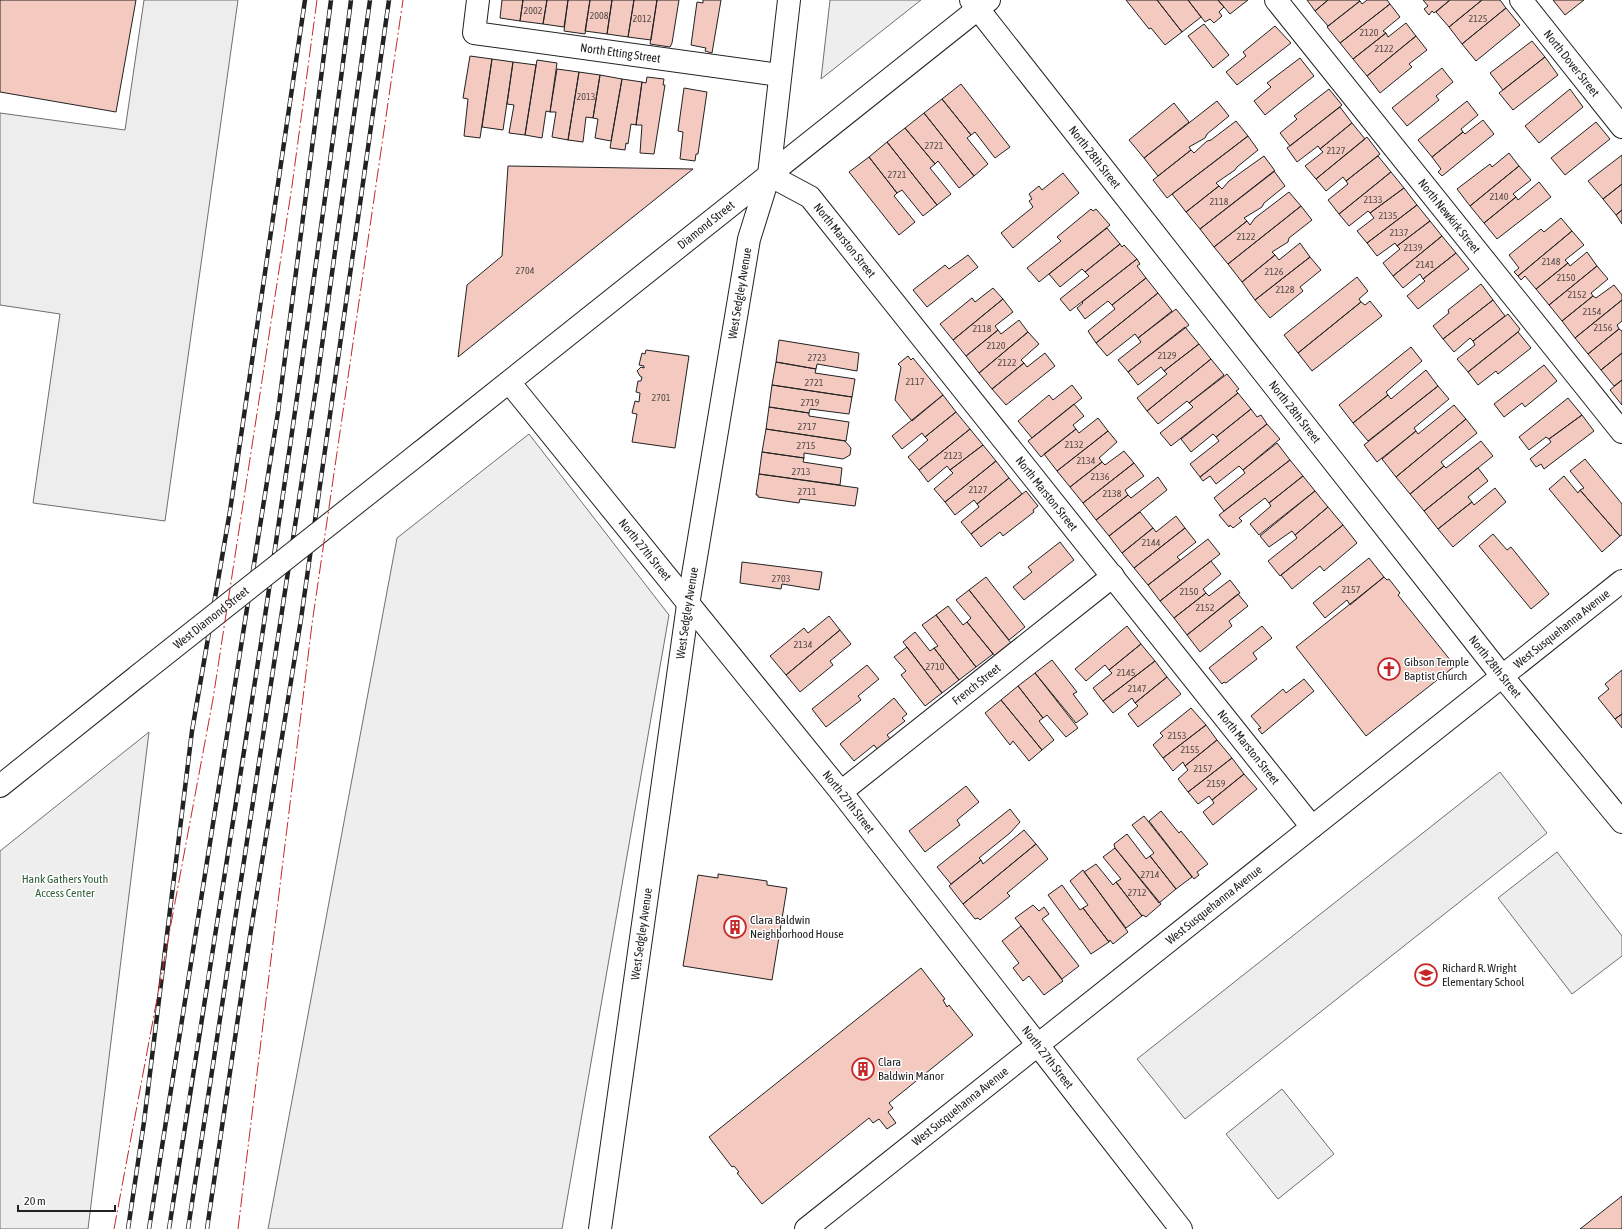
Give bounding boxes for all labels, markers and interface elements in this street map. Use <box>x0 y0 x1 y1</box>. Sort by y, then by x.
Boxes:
house number: 2002 <box>524 5 543 16</box>
house number: 2008 <box>590 10 609 21</box>
house number: 2012 <box>633 13 652 24</box>
house number: 2125 <box>1469 13 1488 24</box>
house number: 2120 <box>1360 27 1379 38</box>
street label: North Dover Street <box>1541 27 1603 100</box>
street label: North Etting Street <box>579 41 662 66</box>
house number: 2122 <box>1375 43 1394 54</box>
house number: 2013 <box>577 91 596 102</box>
street label: North 28th Street <box>1066 123 1124 192</box>
house number: 2721 <box>925 140 944 151</box>
house number: 2127 <box>1327 145 1346 156</box>
house number: 2721 <box>888 169 907 180</box>
street label: North Newkirk Street <box>1415 176 1483 257</box>
house number: 2140 <box>1490 191 1509 202</box>
house number: 2133 <box>1364 194 1383 205</box>
house number: 2118 <box>1210 196 1229 207</box>
street label: Diamond Street <box>675 198 738 252</box>
street label: North Marston Street <box>811 200 879 281</box>
house number: 2135 <box>1379 210 1398 221</box>
house number: 2137 <box>1390 227 1409 238</box>
house number: 2122 <box>1237 231 1256 242</box>
house number: 2139 <box>1404 242 1423 253</box>
street label: West Sedgley Avenue <box>725 247 754 340</box>
house number: 2148 <box>1542 256 1561 267</box>
house number: 2141 <box>1416 259 1435 270</box>
house number: 2704 <box>516 265 535 276</box>
house number: 2126 <box>1265 266 1284 277</box>
house number: 2150 <box>1557 272 1576 283</box>
house number: 2128 <box>1276 284 1295 295</box>
house number: 2152 <box>1568 289 1587 300</box>
house number: 2154 <box>1583 306 1602 317</box>
house number: 2156 <box>1594 322 1613 333</box>
house number: 2118 <box>973 323 992 334</box>
house number: 2120 <box>987 340 1006 351</box>
house number: 2129 <box>1158 350 1177 361</box>
house number: 2723 <box>808 352 827 363</box>
house number: 2122 <box>998 357 1017 368</box>
house number: 2117 <box>906 376 925 387</box>
house number: 2721 <box>805 377 824 388</box>
street label: North 28th Street <box>1266 378 1324 447</box>
house number: 2701 <box>652 392 671 403</box>
house number: 2719 <box>801 397 820 408</box>
house number: 2717 <box>798 421 817 432</box>
house number: 2132 <box>1065 439 1084 450</box>
house number: 2715 <box>797 440 816 451</box>
house number: 2123 <box>944 450 963 461</box>
street label: North Marston Street <box>1013 454 1081 534</box>
house number: 2134 <box>1077 455 1096 466</box>
house number: 2713 <box>792 466 811 477</box>
house number: 2136 <box>1091 471 1110 482</box>
house number: 2127 <box>969 484 988 495</box>
house number: 2711 <box>798 486 817 497</box>
house number: 2138 <box>1103 488 1122 499</box>
street label: North 27th Street <box>616 516 675 584</box>
house number: 2144 <box>1142 537 1161 548</box>
street label: West Sedgley Avenue <box>673 566 701 660</box>
house number: 2703 <box>772 573 791 584</box>
street label: West Diamond Street <box>171 584 252 652</box>
house number: 2157 <box>1342 584 1361 595</box>
house number: 2150 <box>1180 586 1199 597</box>
street label: West Susquehanna Avenue <box>1511 586 1613 671</box>
house number: 2152 <box>1196 602 1215 613</box>
street label: North 28th Street <box>1466 633 1524 701</box>
house number: 2134 <box>794 639 813 650</box>
place label: Gibson Temple Baptist Church <box>1404 655 1469 683</box>
church icon: Gibson Temple Baptist Church <box>1376 656 1402 682</box>
house number: 2710 <box>926 661 945 672</box>
street label: French Street <box>950 661 1004 708</box>
house number: 2145 <box>1117 667 1136 678</box>
house number: 2147 <box>1128 683 1147 694</box>
street label: North Marston Street <box>1214 707 1283 788</box>
house number: 2153 <box>1168 730 1187 741</box>
house number: 2155 <box>1181 744 1200 755</box>
house number: 2157 <box>1194 763 1213 774</box>
street label: North 27th Street <box>820 768 878 836</box>
house number: 2159 <box>1207 778 1226 789</box>
street label: West Susquehanna Avenue <box>1163 863 1265 947</box>
house number: 2714 <box>1141 869 1160 880</box>
park label: Hank Gathers Youth Access Center <box>22 872 108 900</box>
street label: West Sedgley Avenue <box>628 887 655 981</box>
house number: 2712 <box>1128 887 1147 898</box>
place label: Clara Baldwin Neighborhood House <box>750 913 844 941</box>
building icon: Clara Baldwin Neighborhood House <box>722 914 748 940</box>
place label: Richard R. Wright Elementary School <box>1442 961 1525 989</box>
school or university icon: Richard R. Wright Elementary School <box>1413 962 1439 988</box>
street label: North 27th Street <box>1019 1023 1077 1092</box>
place label: Clara Baldwin Manor <box>878 1055 944 1083</box>
building icon: Clara Baldwin Manor <box>850 1056 876 1082</box>
street label: West Susquehanna Avenue <box>909 1064 1011 1149</box>
scale bar <box>18 1187 115 1213</box>
text: 20 m <box>24 1194 46 1208</box>

